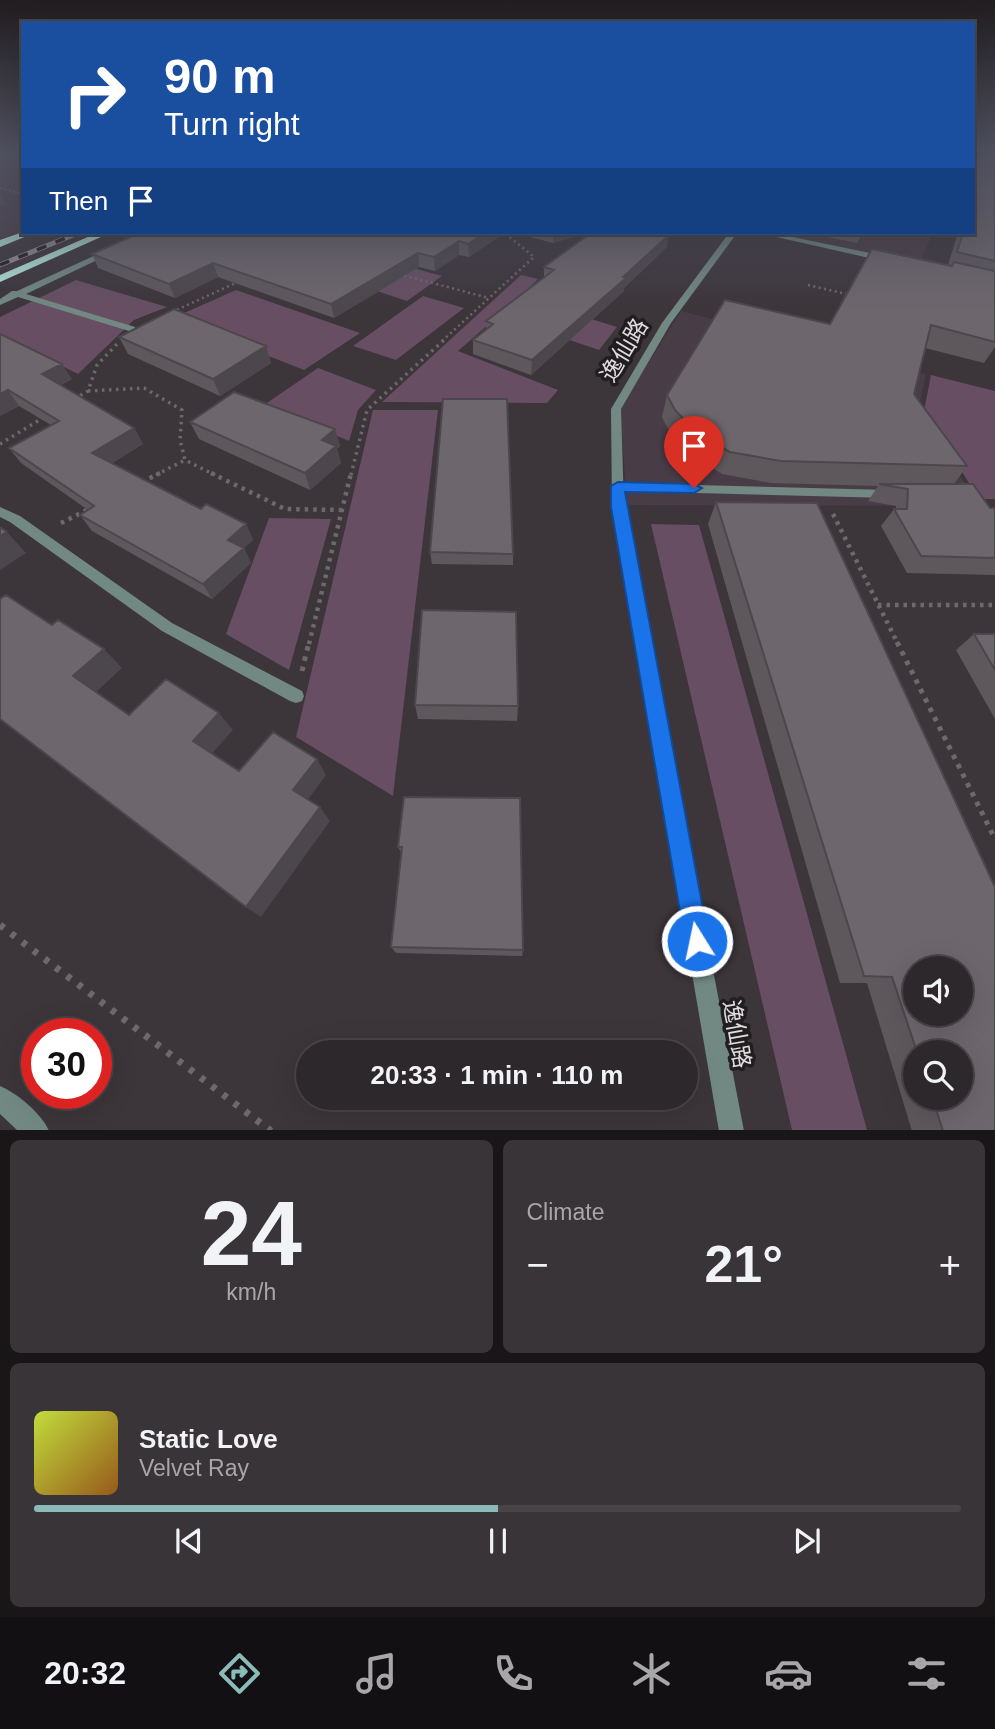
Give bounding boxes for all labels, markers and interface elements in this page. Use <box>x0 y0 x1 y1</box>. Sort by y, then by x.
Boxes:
icon: right <box>49 49 140 140</box>
text: 90 m <box>164 49 276 103</box>
text: Turn right <box>164 106 300 142</box>
icon: arrive <box>122 182 160 220</box>
text: Then <box>49 186 108 216</box>
street label: 逸仙路 <box>595 314 653 386</box>
pin <box>664 416 724 488</box>
icon: arrive <box>675 427 713 465</box>
position arrow <box>660 904 734 978</box>
map controls <box>903 956 973 1110</box>
button: sound <box>903 956 973 1026</box>
street label: 逸仙路 <box>718 998 756 1070</box>
speed limit sign: 30 <box>21 1018 112 1109</box>
button: search <box>903 1040 973 1110</box>
text: 20:33 · 1 min · 110 m <box>371 1060 623 1090</box>
text: 24 <box>201 1183 302 1284</box>
text: Climate <box>527 1199 604 1225</box>
text: 21° <box>704 1235 783 1293</box>
text: − <box>527 1244 549 1286</box>
text: + <box>939 1244 961 1286</box>
text: km/h <box>226 1279 276 1305</box>
text: Static Love <box>139 1424 278 1454</box>
text: Velvet Ray <box>139 1455 249 1481</box>
icon: previous <box>170 1522 208 1560</box>
icon: pause <box>479 1522 517 1560</box>
icon: next <box>788 1522 826 1560</box>
icon: directions <box>215 1649 264 1698</box>
icon: music <box>352 1649 401 1698</box>
icon: phone <box>489 1649 538 1698</box>
icon: climate <box>627 1649 676 1698</box>
icon: car <box>764 1649 813 1698</box>
icon: filters <box>902 1649 951 1698</box>
text: 20:32 <box>44 1655 126 1691</box>

